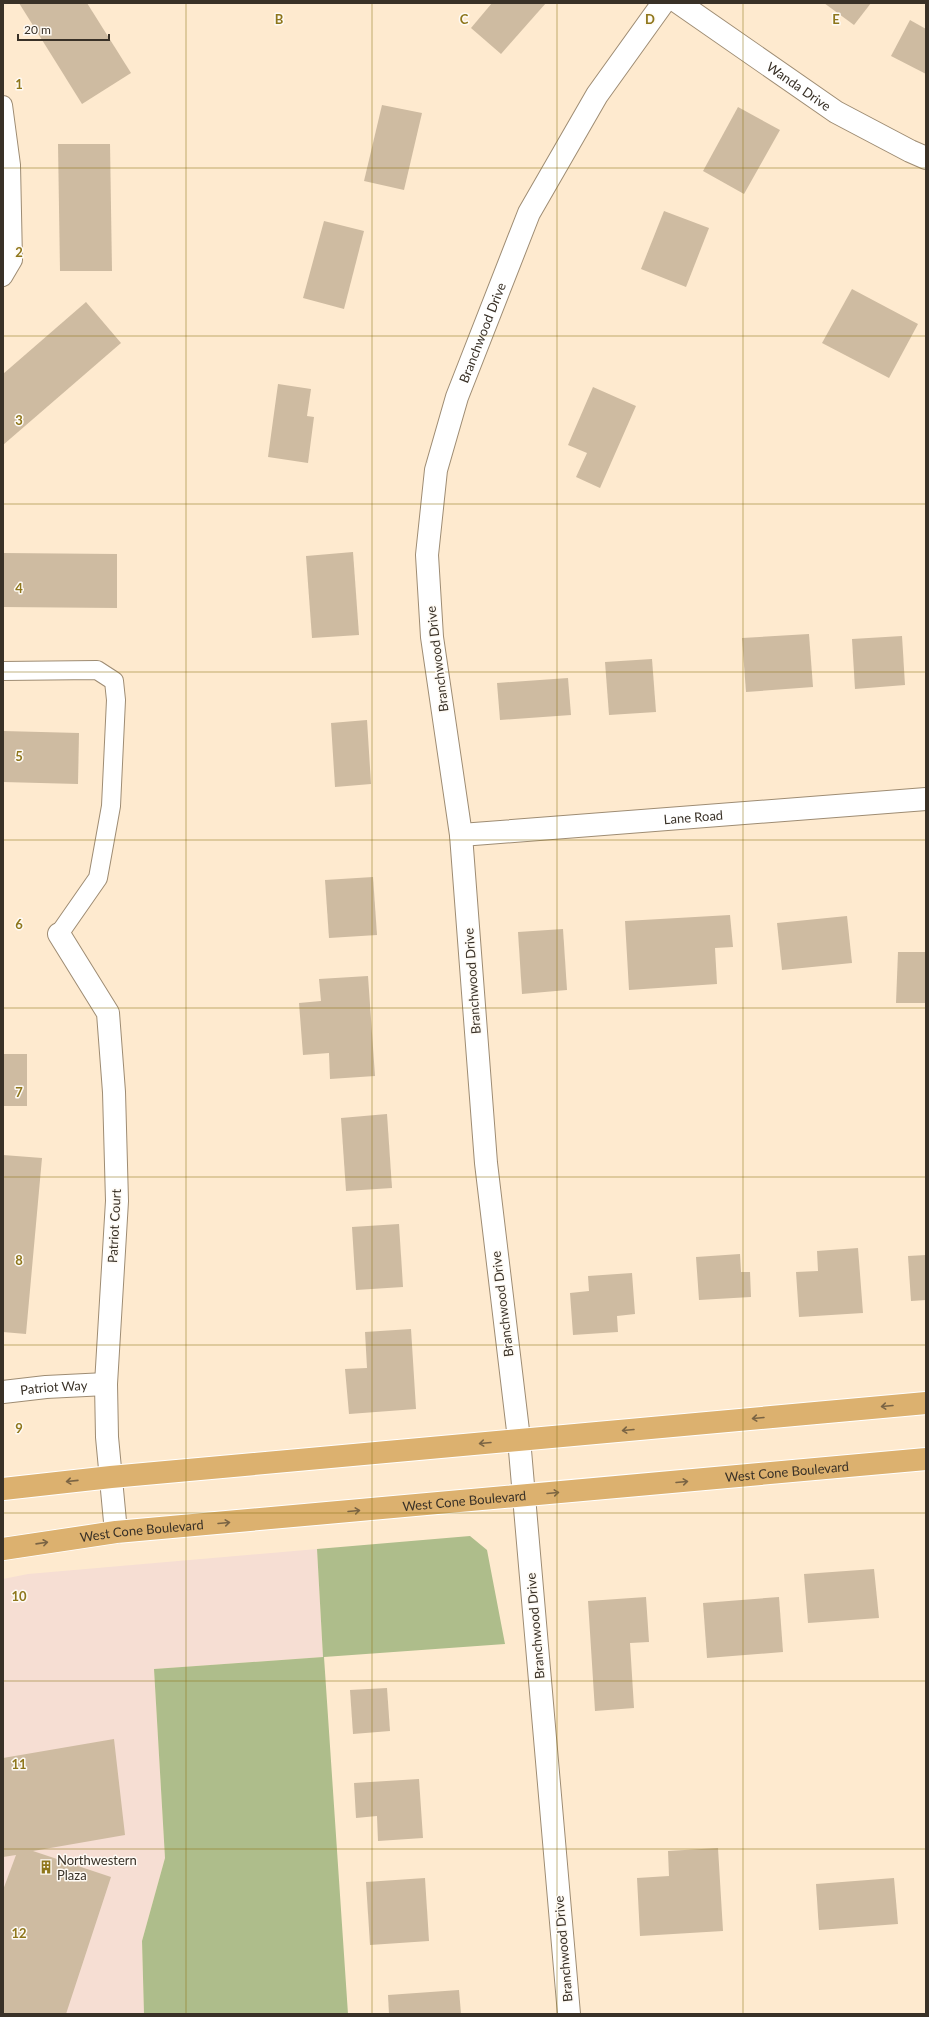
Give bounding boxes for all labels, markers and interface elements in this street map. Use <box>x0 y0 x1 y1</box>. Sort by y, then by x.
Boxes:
text: B <box>275 11 284 27</box>
text: C <box>460 11 469 27</box>
text: D <box>645 11 655 27</box>
text: E <box>832 11 840 27</box>
scale bar <box>18 16 109 42</box>
text: 20 m <box>24 22 51 37</box>
street label: Wanda Drive <box>764 58 834 114</box>
text: 1 <box>15 76 23 92</box>
text: 2 <box>15 244 23 260</box>
street label: Branchwood Drive <box>455 280 509 385</box>
text: 3 <box>15 412 23 428</box>
text: 4 <box>15 580 23 596</box>
street label: Branchwood Drive <box>423 605 451 713</box>
text: 5 <box>15 748 23 764</box>
street label: Lane Road <box>663 807 724 827</box>
text: 6 <box>15 916 23 932</box>
street label: Branchwood Drive <box>460 927 484 1035</box>
text: 7 <box>15 1084 23 1100</box>
street label: Patriot Court <box>104 1188 124 1264</box>
street label: Branchwood Drive <box>488 1250 516 1358</box>
text: 8 <box>15 1252 23 1268</box>
street label: Patriot Way <box>19 1377 88 1398</box>
one-way arrow <box>881 1403 894 1410</box>
one-way arrow <box>752 1414 765 1422</box>
text: 9 <box>15 1420 23 1436</box>
one-way arrow <box>622 1426 635 1433</box>
one-way arrow <box>479 1439 492 1446</box>
street label: West Cone Boulevard <box>724 1458 850 1485</box>
one-way arrow <box>66 1477 79 1484</box>
one-way arrow <box>675 1478 688 1485</box>
street label: West Cone Boulevard <box>402 1487 527 1514</box>
one-way arrow <box>546 1490 559 1497</box>
one-way arrow <box>347 1508 360 1515</box>
street label: West Cone Boulevard <box>79 1516 204 1545</box>
one-way arrow <box>217 1519 230 1526</box>
one-way arrow <box>35 1539 48 1547</box>
street label: Branchwood Drive <box>522 1572 548 1680</box>
text: 10 <box>11 1588 27 1604</box>
text: 11 <box>11 1756 27 1772</box>
place label: Northwestern Plaza <box>57 1852 137 1883</box>
building icon: Northwestern Plaza <box>38 1859 54 1875</box>
street label: Branchwood Drive <box>550 1895 576 2003</box>
text: 12 <box>11 1925 27 1941</box>

